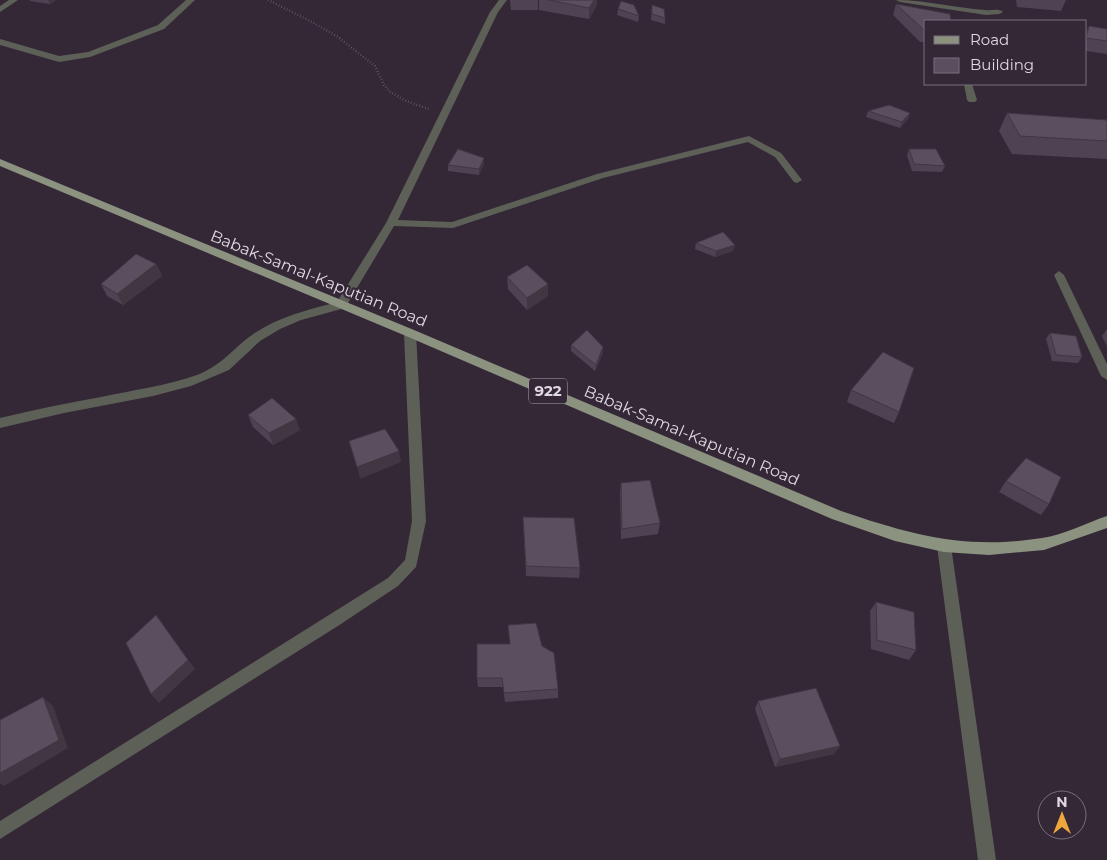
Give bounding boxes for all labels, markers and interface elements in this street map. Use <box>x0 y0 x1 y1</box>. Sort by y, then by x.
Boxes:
legend <box>924 20 1087 85</box>
text: Road <box>970 30 1009 49</box>
text: Building <box>970 55 1034 74</box>
street label: Babak-Samal-Kaputian Road <box>208 226 430 331</box>
road number: 922 <box>529 378 567 404</box>
street label: Babak-Samal-Kaputian Road <box>581 381 802 490</box>
north arrow <box>1037 790 1087 840</box>
text: N <box>1056 793 1068 811</box>

